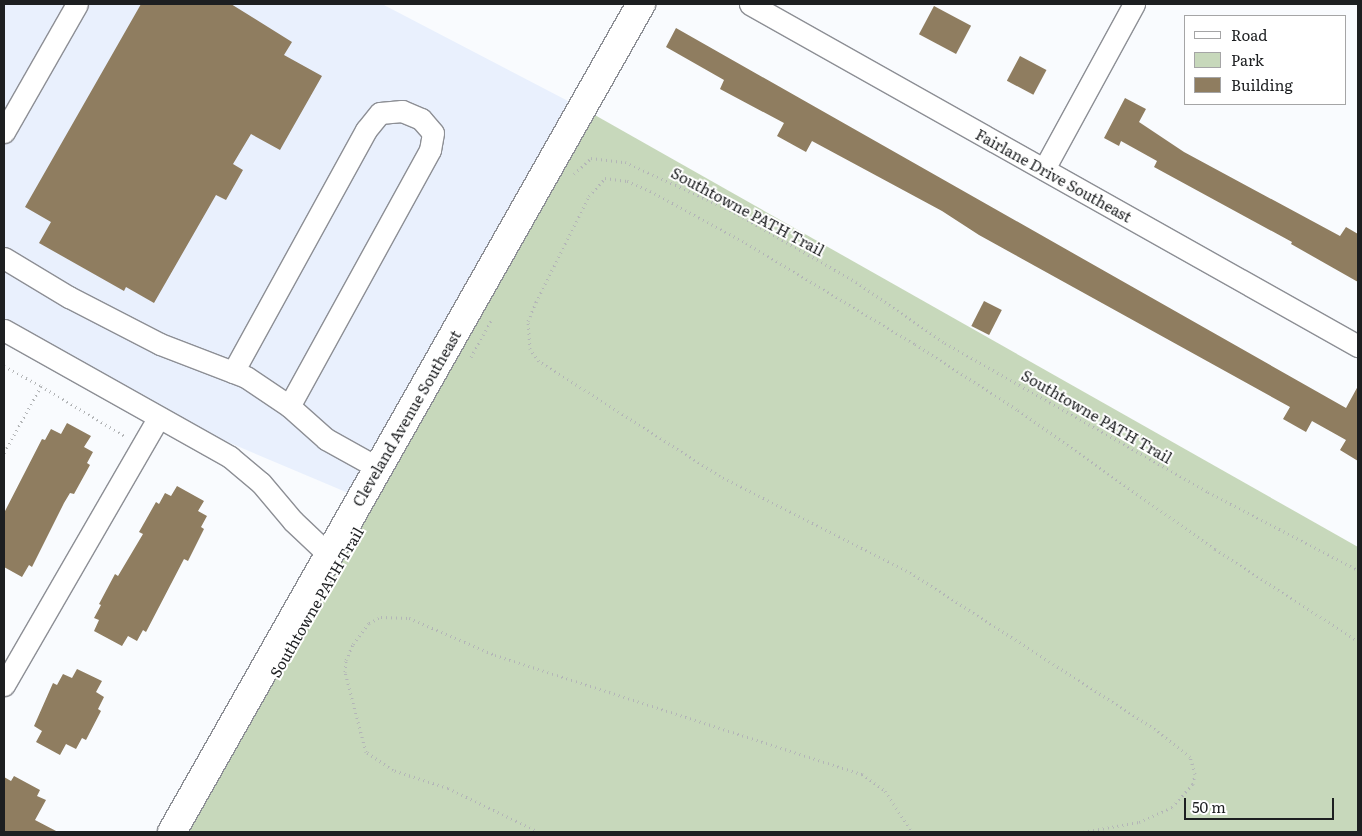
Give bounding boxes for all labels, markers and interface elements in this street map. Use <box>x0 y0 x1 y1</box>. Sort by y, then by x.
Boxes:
legend <box>1184 15 1347 105</box>
text: Road <box>1231 23 1267 46</box>
text: Park <box>1231 48 1264 71</box>
text: Building <box>1231 73 1293 96</box>
street label: Fairlane Drive Southeast <box>973 125 1135 225</box>
street label: Southtowne PATH Trail <box>668 163 828 259</box>
street label: Cleveland Avenue Southeast <box>348 327 464 509</box>
street label: Southtowne PATH Trail <box>1019 366 1175 466</box>
street label: Southtowne PATH Trail <box>266 524 366 680</box>
scale bar <box>1187 788 1337 820</box>
text: 50 m <box>1192 795 1226 818</box>

